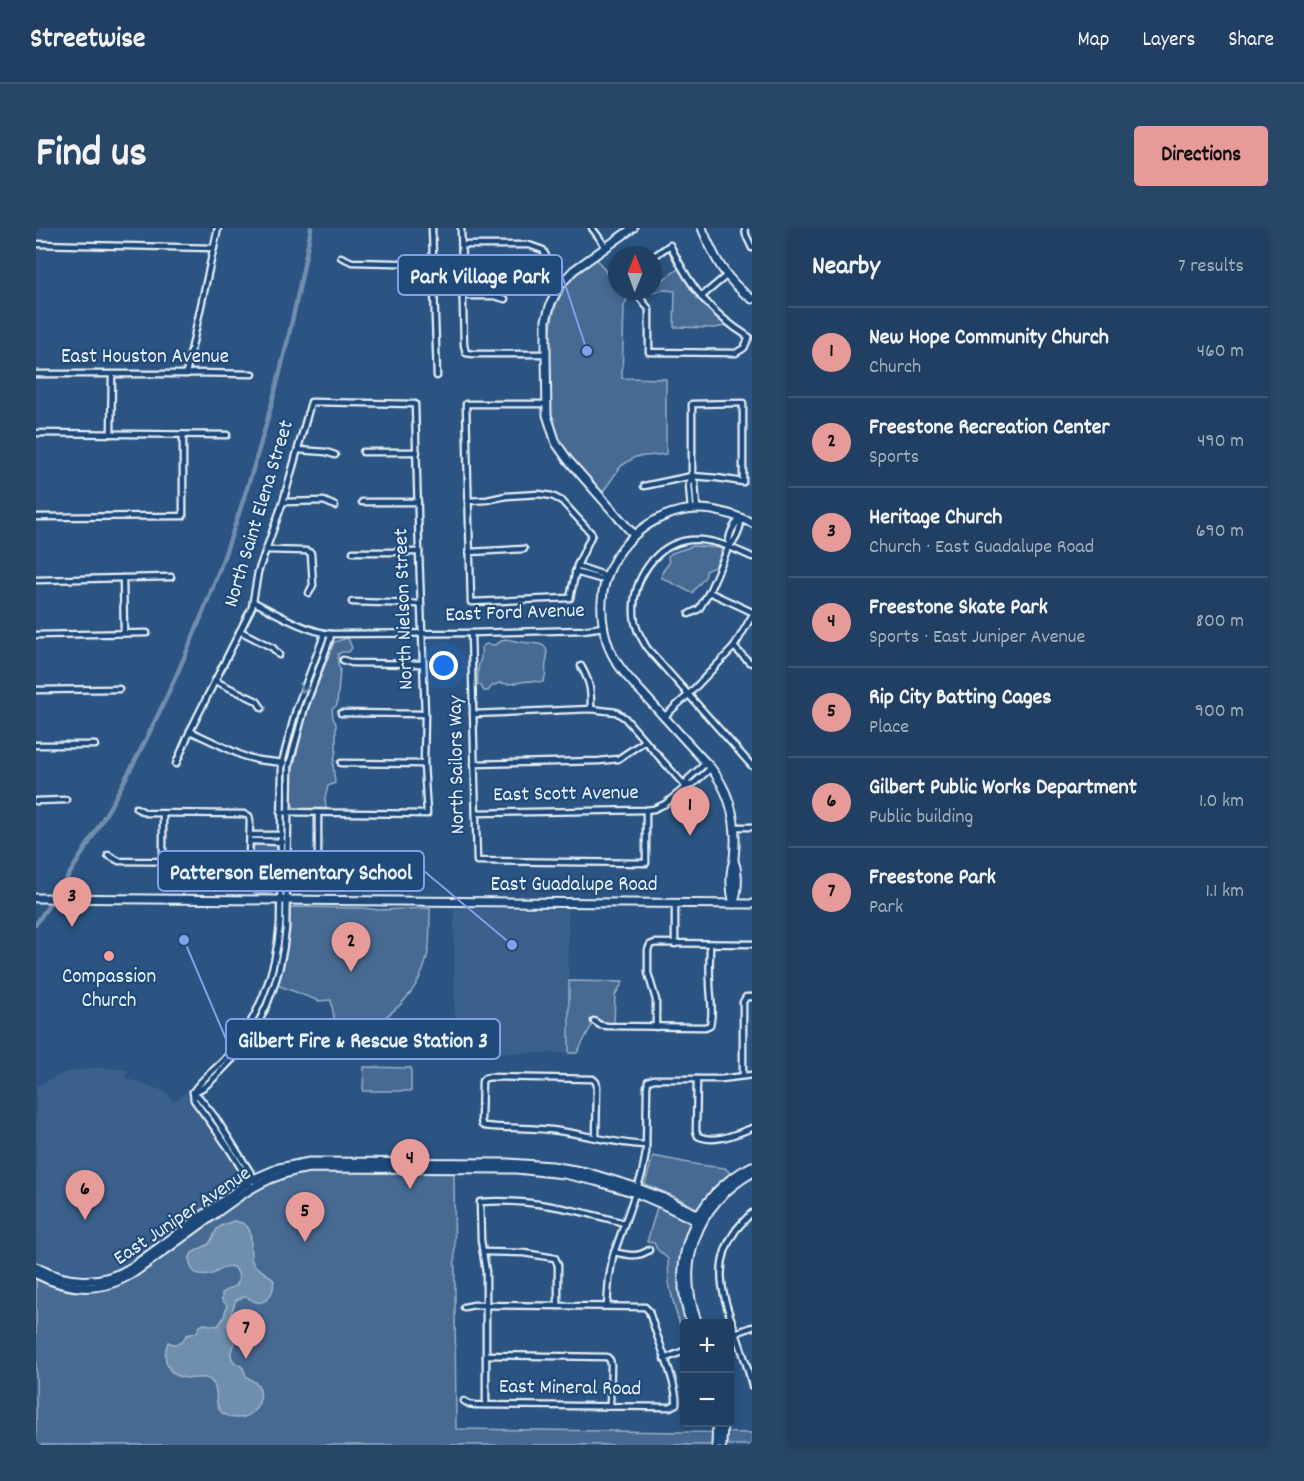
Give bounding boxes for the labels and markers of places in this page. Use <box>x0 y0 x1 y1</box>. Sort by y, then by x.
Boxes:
callout: Park Village Park <box>398 255 562 295</box>
pin: 1 <box>670 786 710 836</box>
callout: Patterson Elementary School <box>158 851 424 891</box>
pin: 3 <box>52 878 92 927</box>
pin: 2 <box>332 922 370 972</box>
marker: Compassion Church <box>102 949 116 963</box>
place label: Compassion Church <box>62 963 156 1017</box>
callout: Gilbert Fire & Rescue Station 3 <box>226 1019 500 1059</box>
pin: 4 <box>390 1140 430 1189</box>
pin: 6 <box>65 1170 104 1220</box>
pin: 5 <box>286 1192 324 1242</box>
pin: 7 <box>226 1310 266 1359</box>

